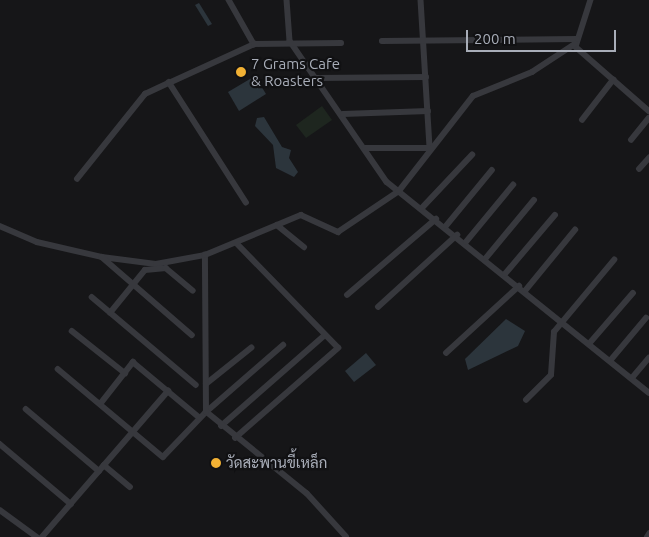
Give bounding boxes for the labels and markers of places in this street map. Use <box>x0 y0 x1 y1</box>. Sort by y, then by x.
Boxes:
place label: 7 Grams Cafe & Roasters <box>251 54 340 89</box>
marker: 7 Grams Cafe & Roasters <box>235 66 247 78</box>
place label: วัดสะพานขี้เหล็ก <box>226 454 327 472</box>
marker: วัดสะพานขี้เหล็ก <box>210 457 222 469</box>

